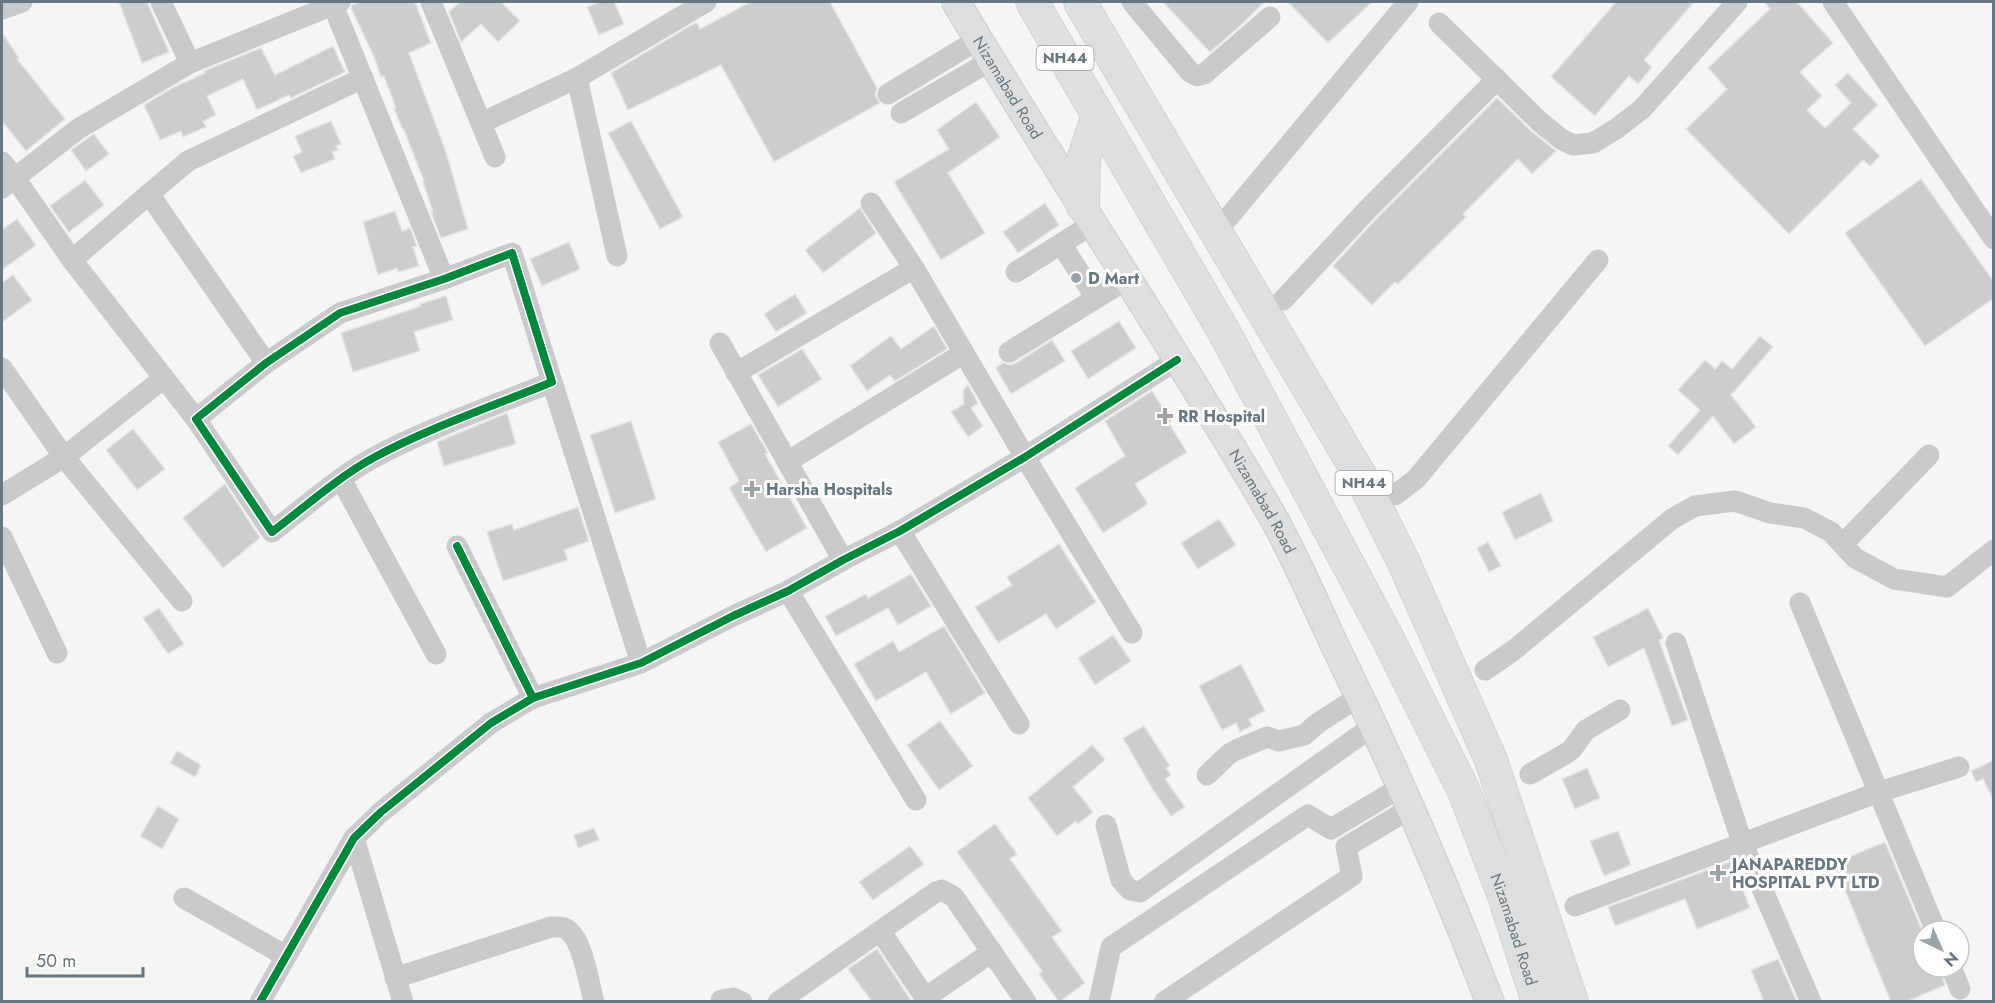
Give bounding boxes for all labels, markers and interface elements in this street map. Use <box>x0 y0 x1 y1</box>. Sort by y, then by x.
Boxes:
street label: Nizamabad Road <box>967 32 1048 144</box>
road number: NH44 <box>1036 46 1094 70</box>
place label: D Mart <box>1088 267 1140 290</box>
marker: D Mart <box>1069 271 1083 285</box>
place label: RR Hospital <box>1178 405 1265 428</box>
marker: RR Hospital <box>1156 407 1174 425</box>
street label: Nizamabad Road <box>1223 445 1301 558</box>
road number: NH44 <box>1336 471 1392 495</box>
place label: Harsha Hospitals <box>766 478 893 501</box>
marker: Harsha Hospitals <box>743 480 761 498</box>
place label: JANAPAREDDY HOSPITAL PVT LTD <box>1729 853 1880 894</box>
marker: JANAPAREDDY HOSPITAL PVT LTD <box>1709 864 1727 882</box>
street label: Nizamabad Road <box>1484 870 1543 989</box>
north arrow <box>1911 919 1971 979</box>
scale bar <box>27 940 142 978</box>
text: N <box>1939 947 1964 972</box>
text: 50 m <box>36 948 76 974</box>

